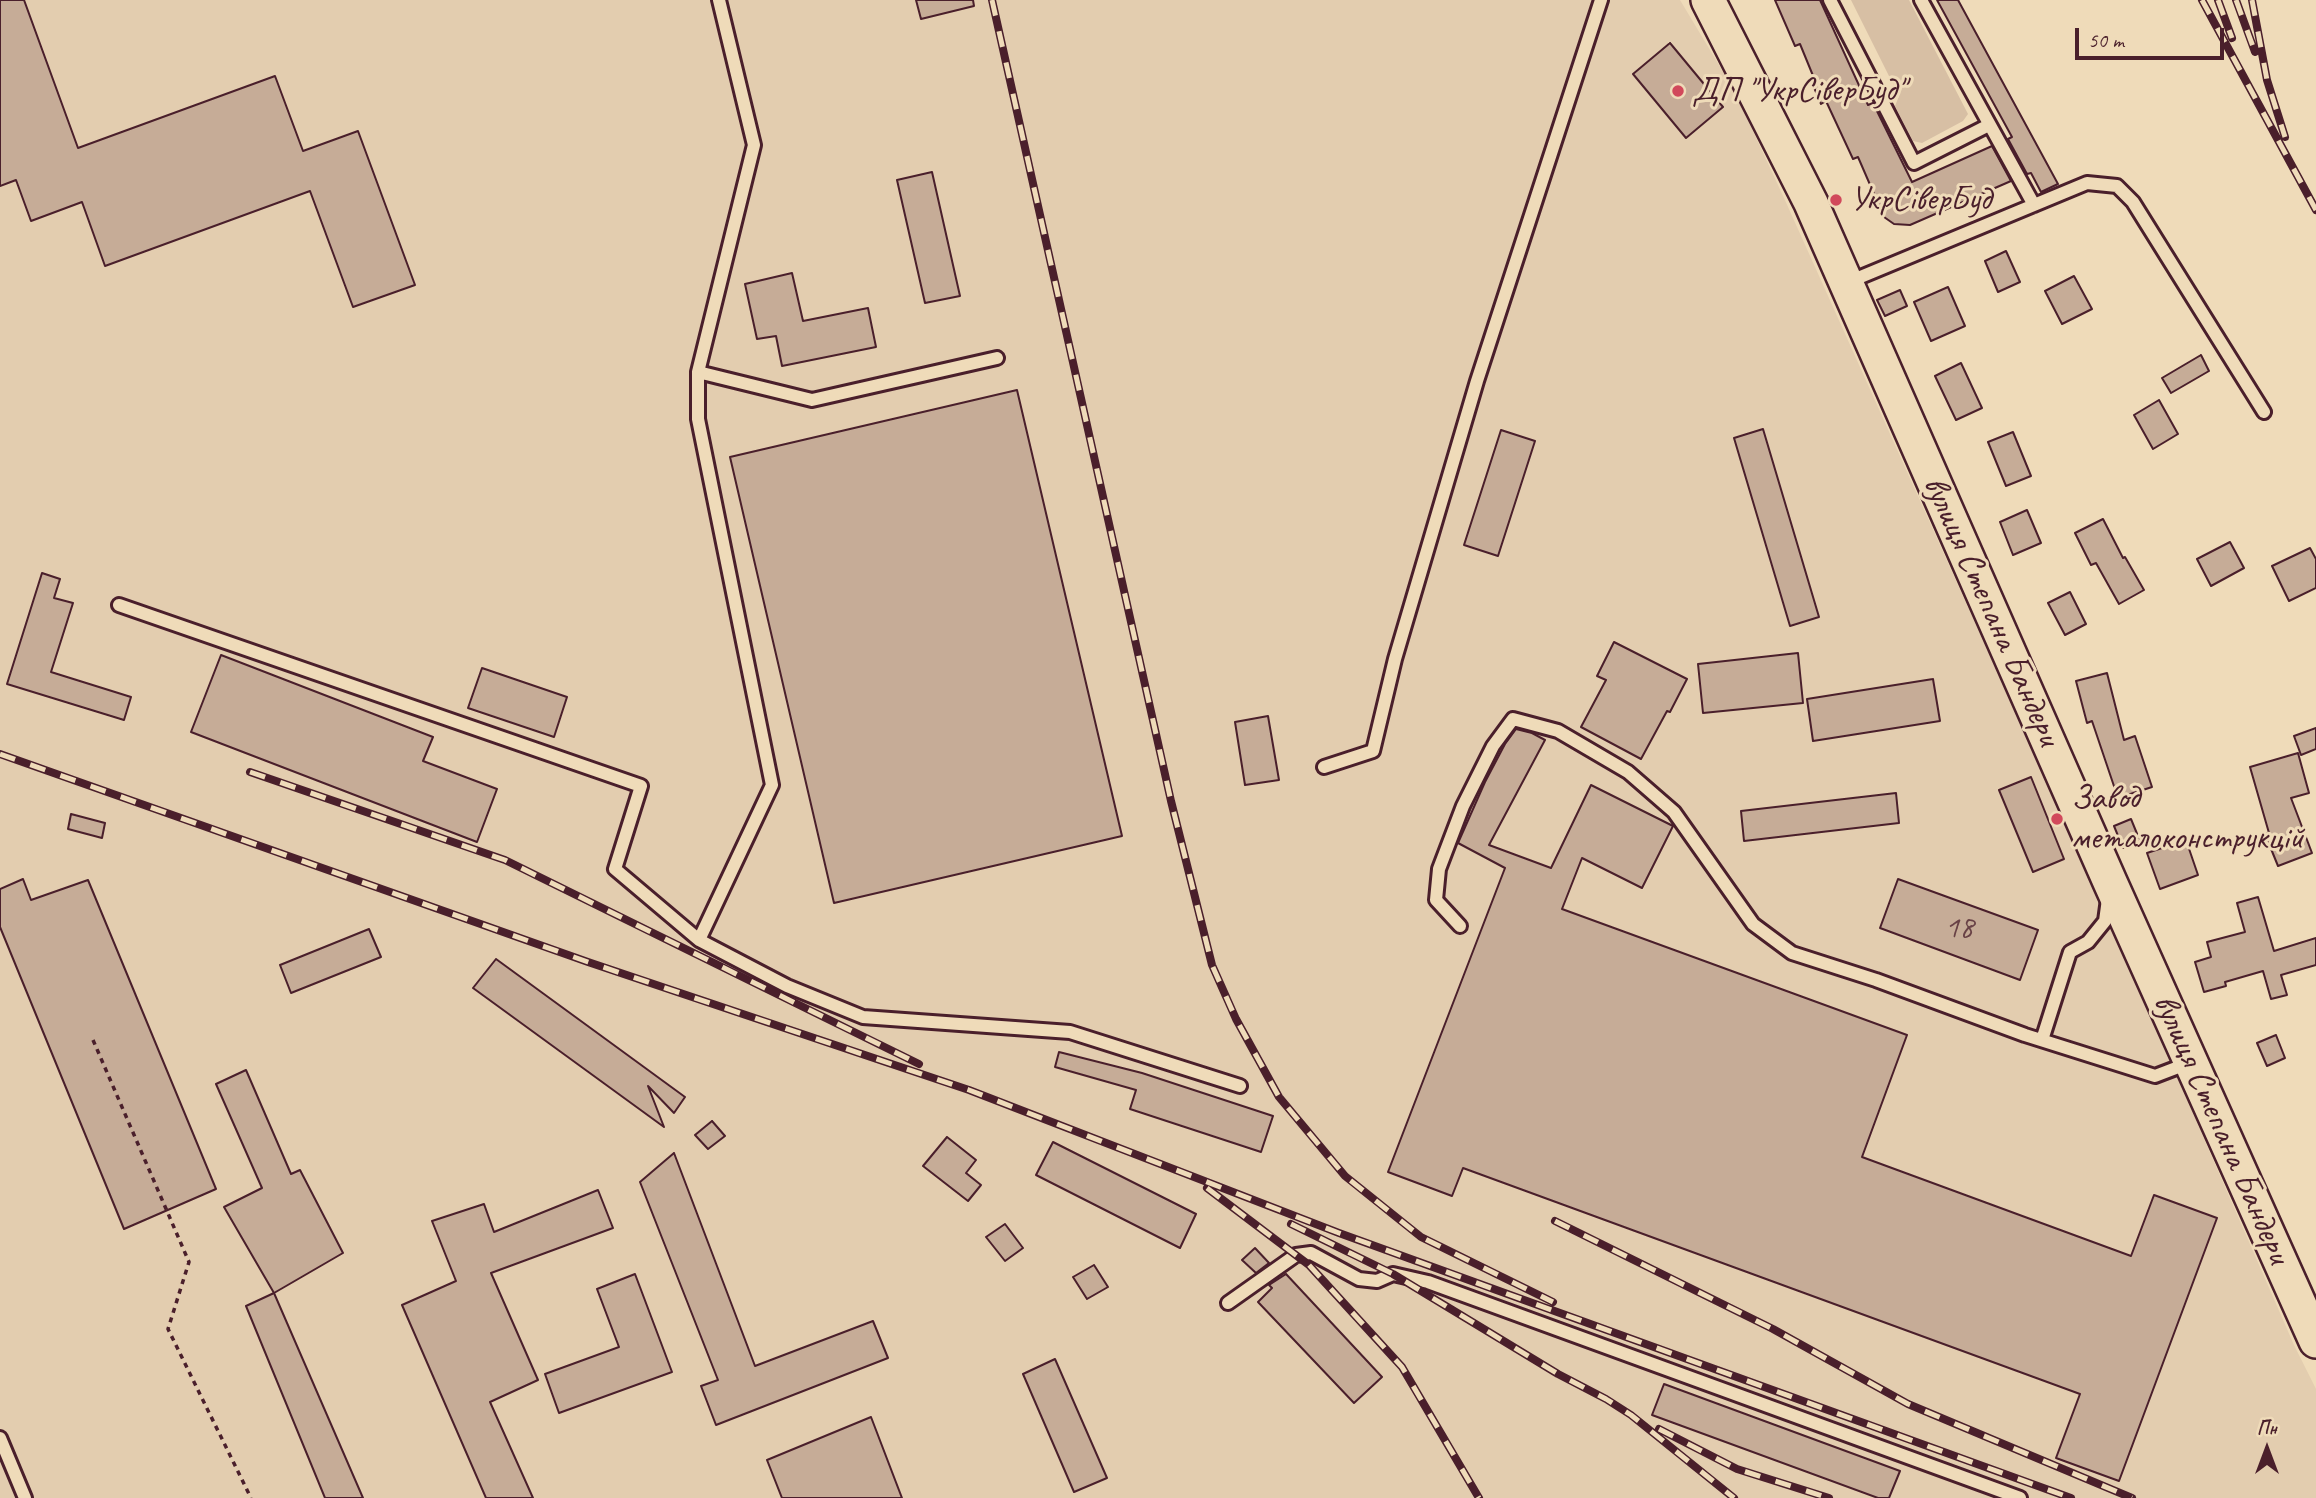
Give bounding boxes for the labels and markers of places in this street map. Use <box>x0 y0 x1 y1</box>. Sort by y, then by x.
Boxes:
place label: ДП "УкрСіверБуд" <box>1692 70 1904 112</box>
marker: ДП "УкрСіверБуд" <box>1670 83 1686 99</box>
place label: УкрСіверБуд <box>1850 179 1991 221</box>
marker: УкрСіверБуд <box>1828 192 1844 208</box>
place label: Завод металоконструкцій <box>2071 778 2304 860</box>
marker: Завод металоконструкцій <box>2049 811 2065 827</box>

